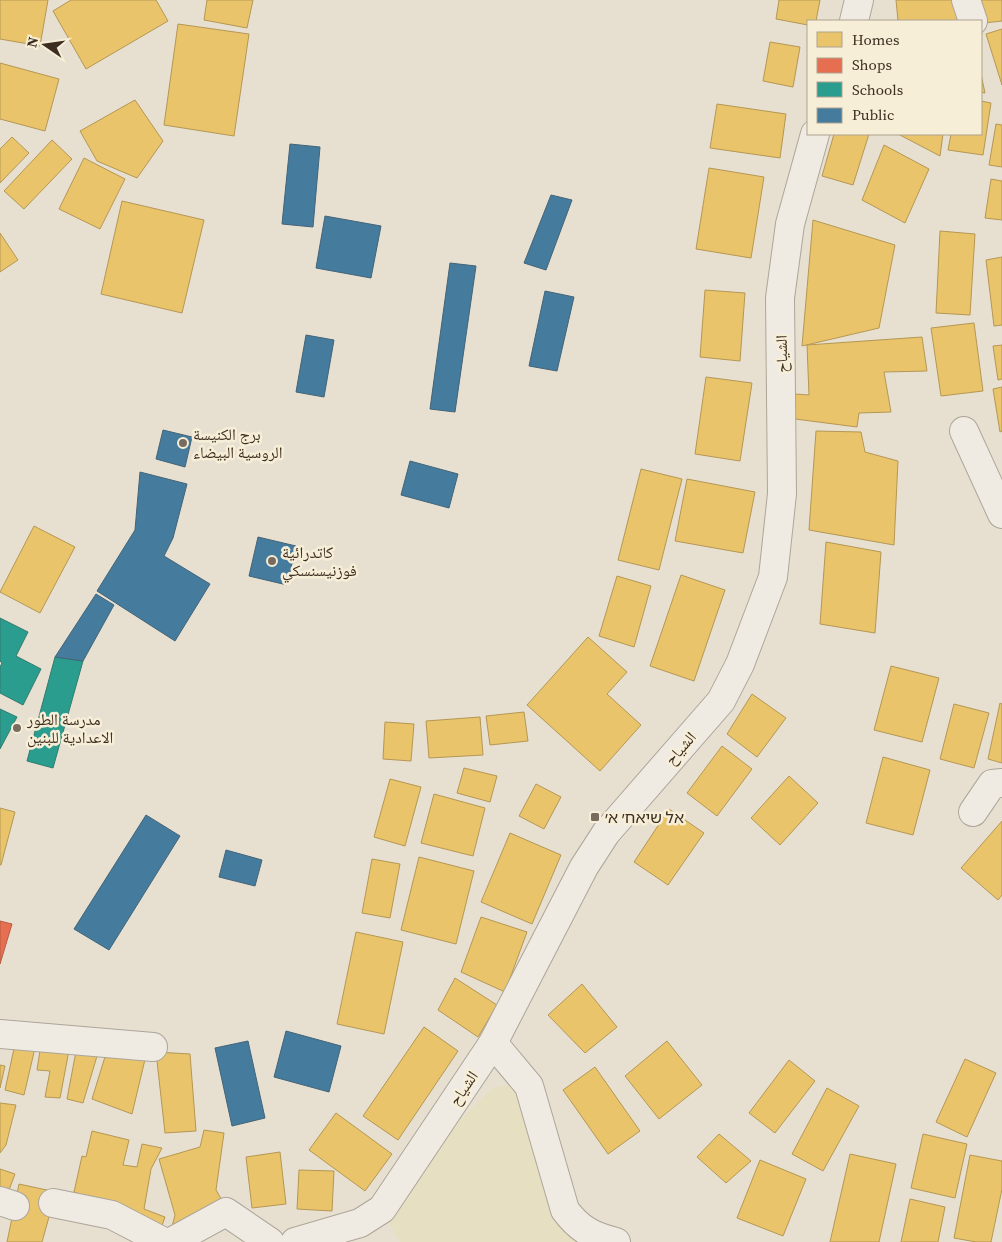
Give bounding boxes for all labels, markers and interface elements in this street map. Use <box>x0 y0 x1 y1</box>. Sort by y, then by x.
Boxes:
north arrow <box>20 20 70 70</box>
legend <box>807 20 982 135</box>
text: Homes <box>852 29 899 50</box>
text: N <box>21 35 43 49</box>
text: Shops <box>852 54 892 75</box>
text: Schools <box>852 79 903 100</box>
text: Public <box>852 104 894 125</box>
street label: الشياح <box>770 335 792 373</box>
place label: برج الكنيسة الروسية البيضاء <box>193 423 283 463</box>
marker: برج الكنيسة الروسية البيضاء <box>177 437 189 449</box>
place label: كاتدرائية فوزنيسنسكي <box>282 541 357 583</box>
marker: كاتدرائية فوزنيسنسكي <box>266 555 278 567</box>
place label: مدرسة الطور الاعدادية للبنين <box>26 708 113 748</box>
marker: مدرسة الطور الاعدادية للبنين <box>11 722 23 734</box>
street label: الشياح <box>659 727 701 769</box>
place label: אל שיאח׳ א׳ <box>605 806 684 828</box>
marker: אל שיאח׳ א׳ <box>589 811 601 823</box>
street label: الشياح <box>443 1066 483 1110</box>

